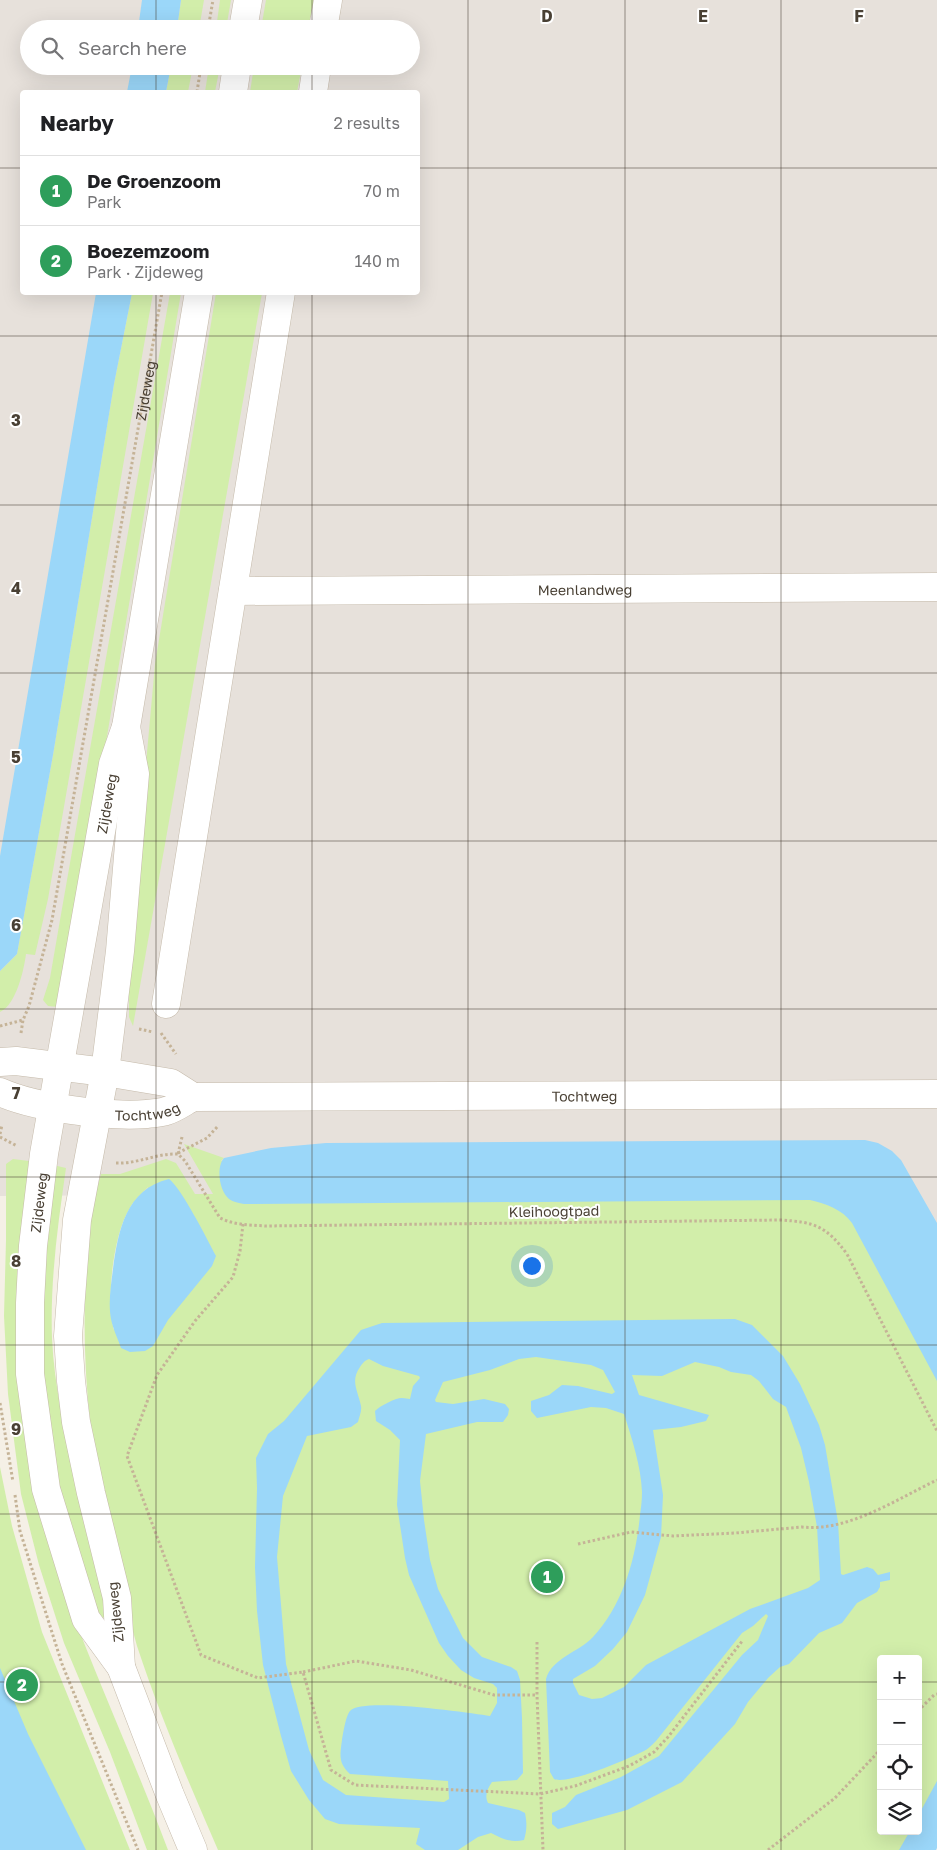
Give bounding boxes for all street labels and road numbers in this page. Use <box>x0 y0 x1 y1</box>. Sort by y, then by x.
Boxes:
street label: Zijdeweg <box>131 359 158 422</box>
street label: Meenlandweg <box>538 580 632 598</box>
street label: Zijdeweg <box>92 772 120 835</box>
street label: Tochtweg <box>552 1087 617 1104</box>
street label: Tochtweg <box>114 1098 183 1123</box>
street label: Zijdeweg <box>26 1172 50 1234</box>
street label: Kleihoogtpad <box>509 1202 599 1220</box>
street label: Zijdeweg <box>103 1581 127 1643</box>

